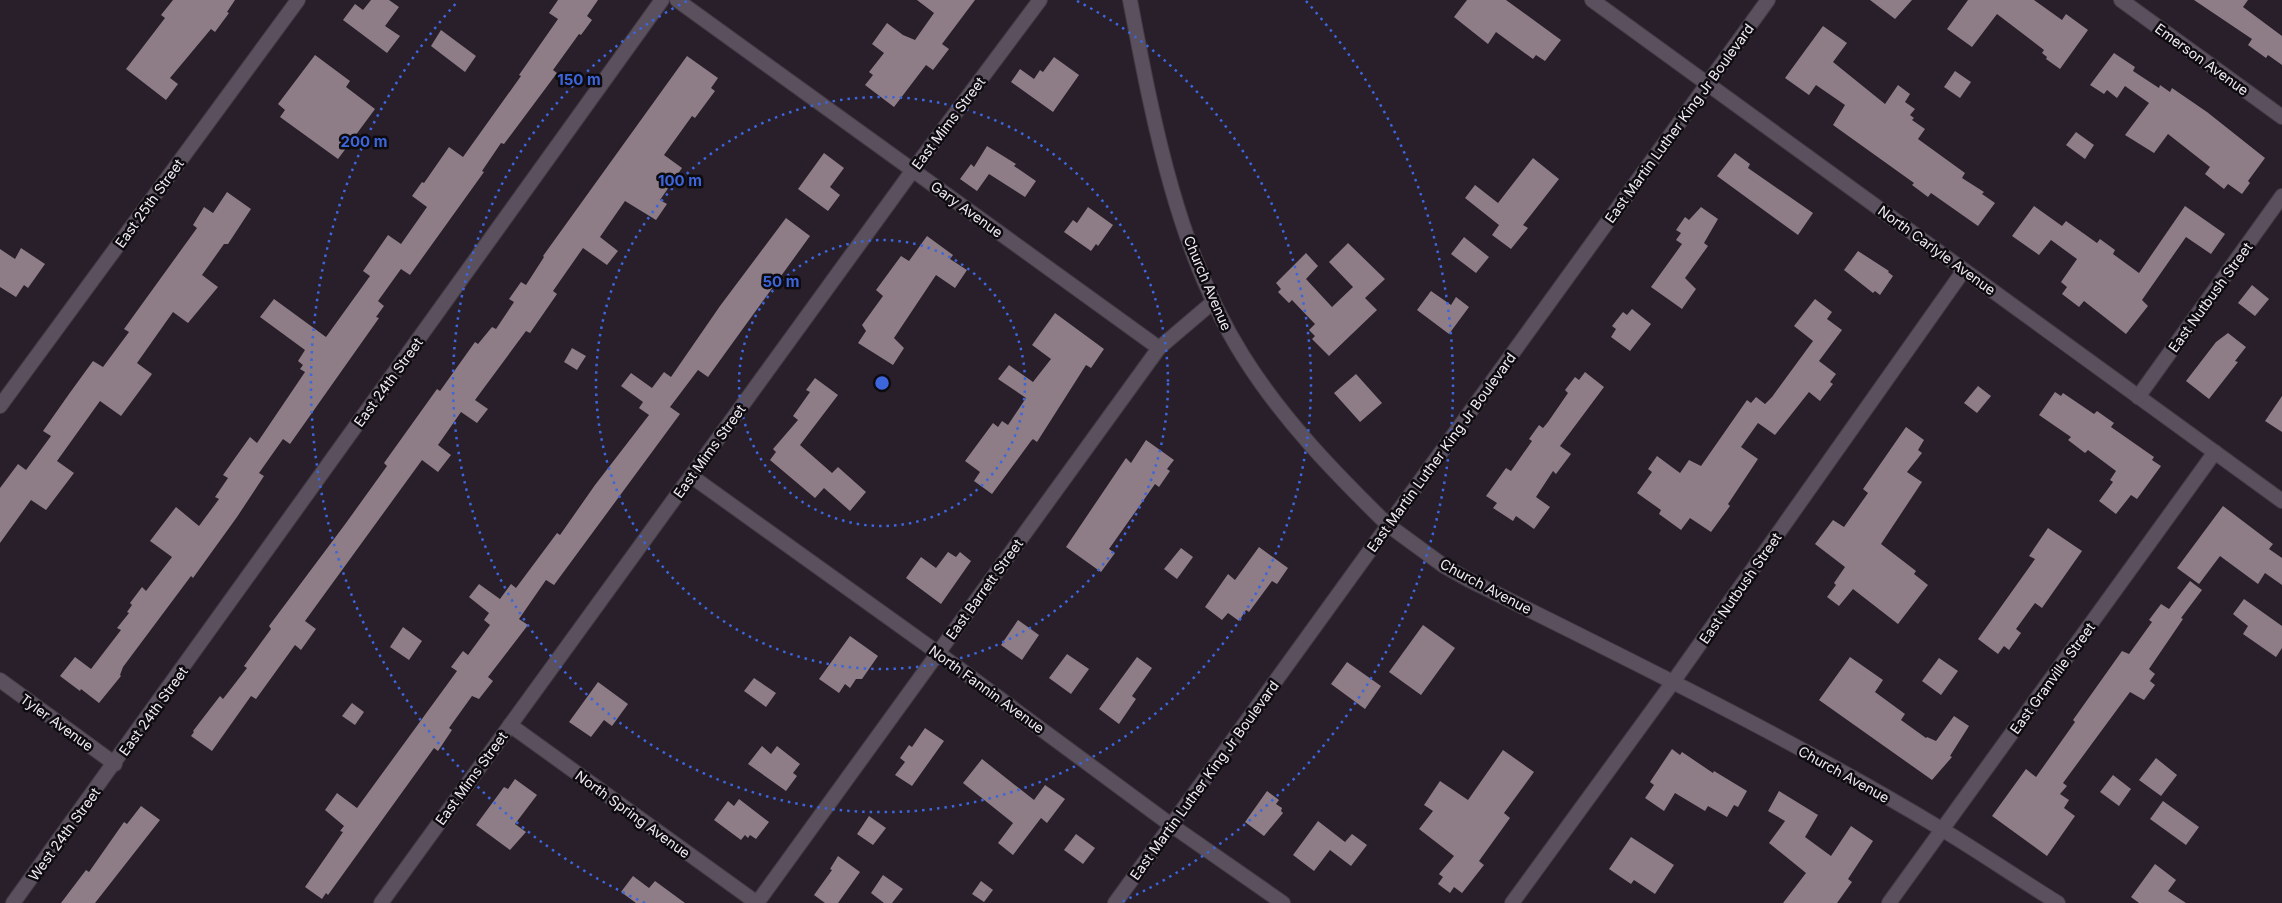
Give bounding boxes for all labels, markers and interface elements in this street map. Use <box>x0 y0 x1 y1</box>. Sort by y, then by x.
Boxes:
street label: Emerson Avenue <box>2152 19 2252 99</box>
street label: East Martin Luther King Jr Boulevard <box>1601 20 1757 226</box>
text: 150 m <box>557 70 601 89</box>
street label: East Mims Street <box>908 73 989 173</box>
text: 200 m <box>341 132 387 151</box>
street label: East 25th Street <box>111 155 187 251</box>
text: 100 m <box>658 171 702 190</box>
street label: Gary Avenue <box>928 177 1006 241</box>
street label: North Carlyle Avenue <box>1875 202 1999 298</box>
street label: Church Avenue <box>1180 233 1236 333</box>
street label: East Nutbush Street <box>2164 238 2256 355</box>
text: 50 m <box>763 272 799 291</box>
street label: East 24th Street <box>350 334 426 430</box>
street label: East Martin Luther King Jr Boulevard <box>1363 349 1519 555</box>
centre of rings <box>873 374 891 392</box>
street label: East Mims Street <box>669 401 749 501</box>
street label: East Nutbush Street <box>1695 529 1785 647</box>
street label: East Barrett Street <box>942 535 1026 643</box>
street label: Church Avenue <box>1437 555 1535 617</box>
street label: East Granville Street <box>2006 619 2098 737</box>
street label: North Fannin Avenue <box>926 641 1048 737</box>
street label: East 24th Street <box>115 663 191 759</box>
street label: East Martin Luther King Jr Boulevard <box>1126 677 1282 883</box>
street label: Tyler Avenue <box>17 690 97 754</box>
street label: East Mims Street <box>431 728 511 828</box>
street label: Church Avenue <box>1796 742 1892 806</box>
street label: North Spring Avenue <box>572 767 694 861</box>
street label: West 24th Street <box>25 784 104 884</box>

